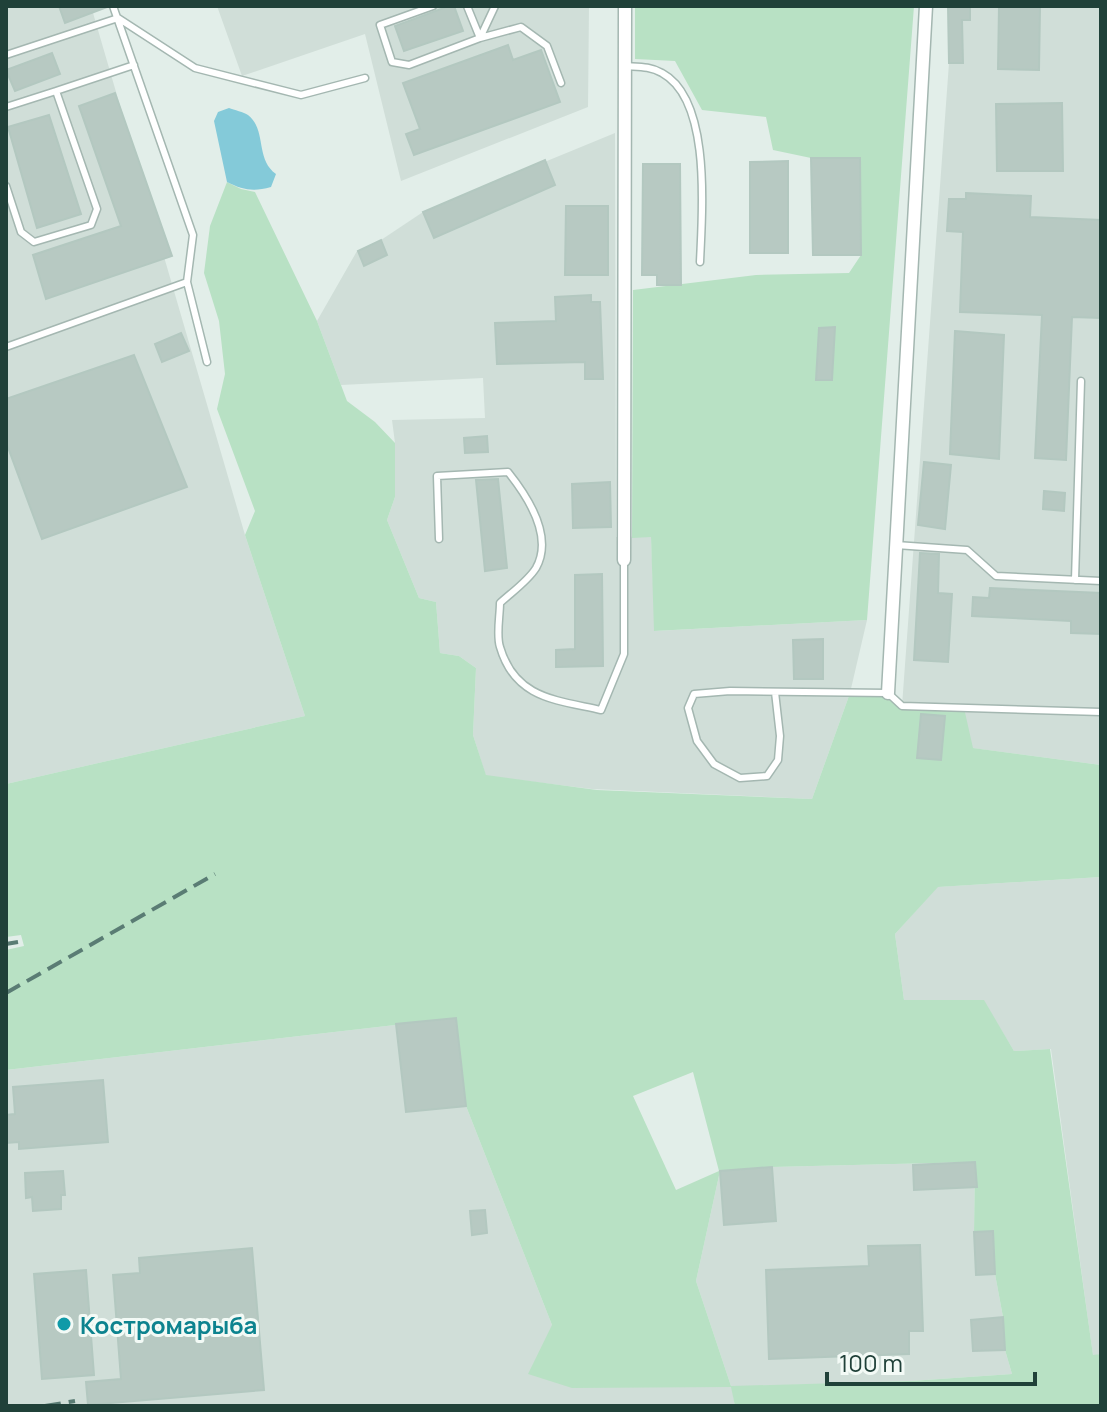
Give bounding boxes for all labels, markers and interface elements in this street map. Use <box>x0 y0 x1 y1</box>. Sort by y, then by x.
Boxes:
place label: Костромарыба <box>80 1308 257 1341</box>
marker: Костромарыба <box>55 1315 73 1333</box>
scale bar <box>827 1336 1035 1386</box>
text: 100 m <box>839 1346 903 1379</box>

